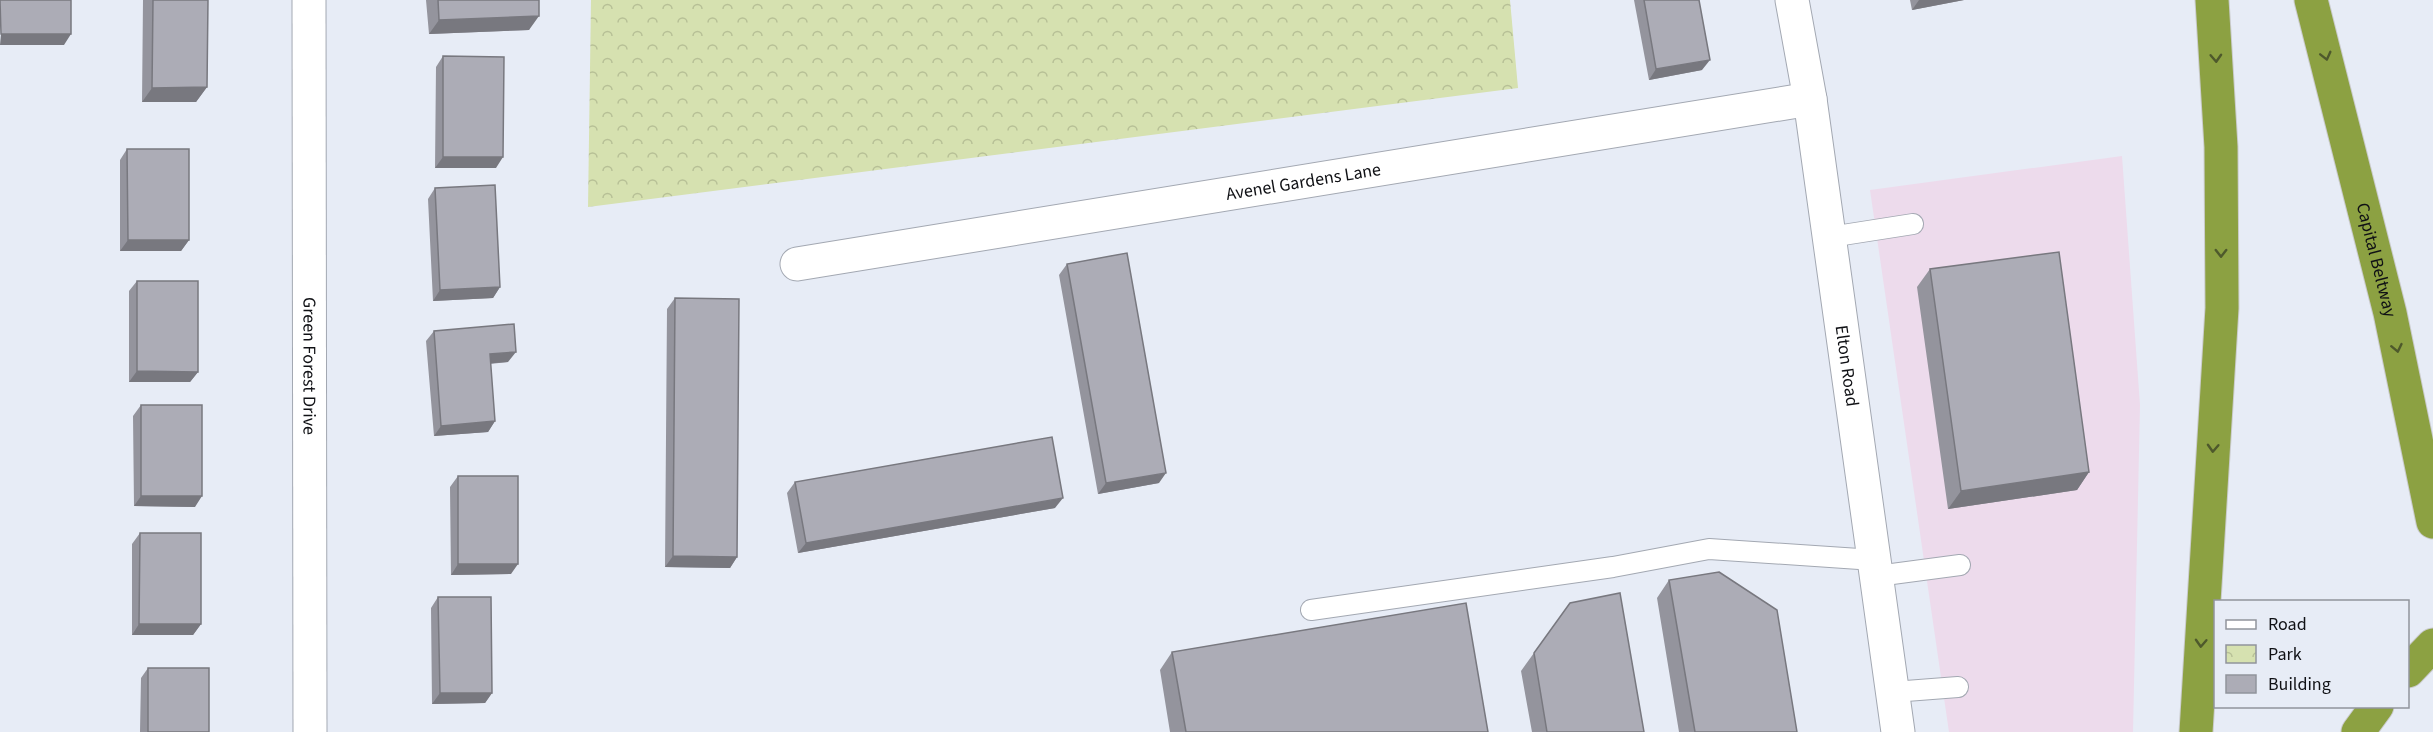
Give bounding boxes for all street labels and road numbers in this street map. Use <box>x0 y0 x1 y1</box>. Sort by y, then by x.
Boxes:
street label: Avenel Gardens Lane <box>1224 157 1383 206</box>
street label: Capital Beltway <box>2350 200 2403 320</box>
street label: Green Forest Drive <box>297 297 322 435</box>
street label: Elton Road <box>1829 324 1865 408</box>

